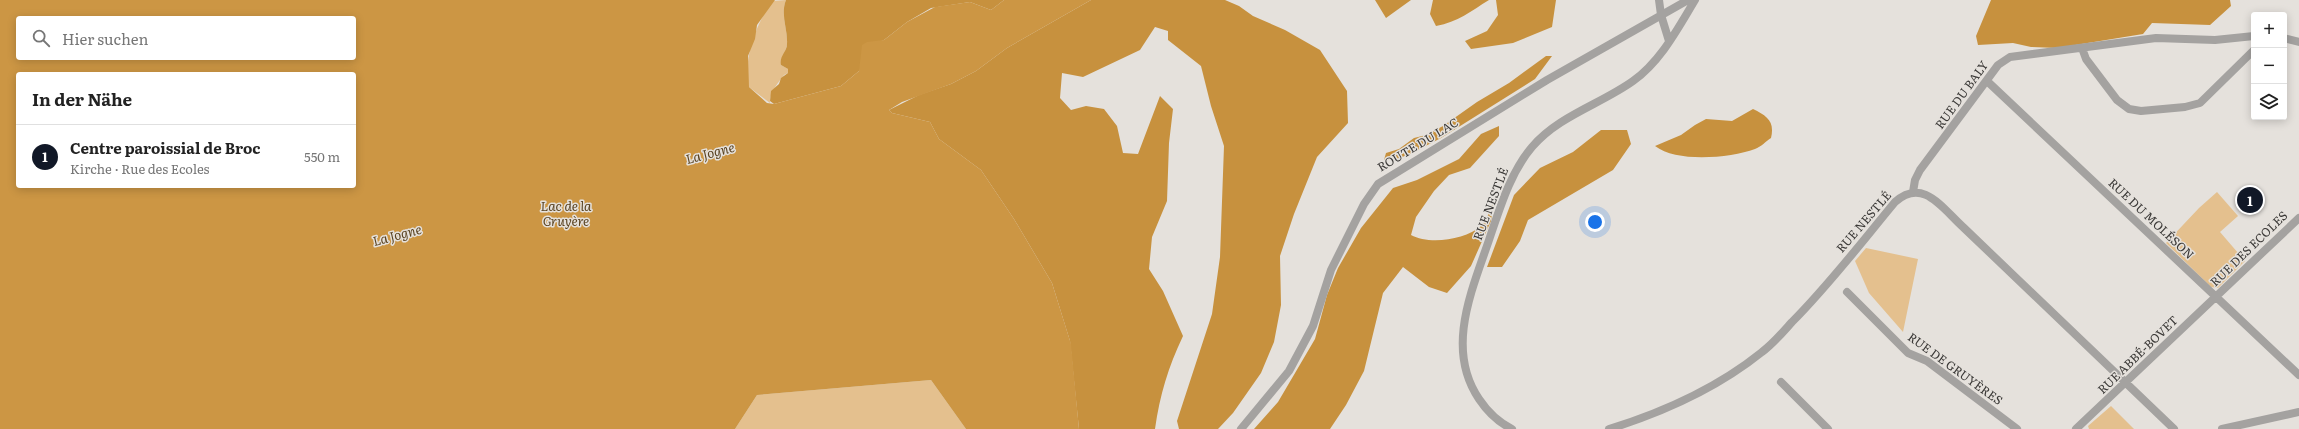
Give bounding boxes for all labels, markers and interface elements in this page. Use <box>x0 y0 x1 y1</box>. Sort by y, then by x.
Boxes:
map controls <box>2251 12 2287 120</box>
button: + <box>2251 12 2287 48</box>
search box <box>16 16 356 60</box>
icon: search <box>30 27 52 49</box>
text: Hier suchen <box>62 27 148 50</box>
button: − <box>2251 48 2287 84</box>
street label: RUE DU BALY <box>1930 56 1992 132</box>
button: layers <box>2251 84 2287 120</box>
text: In der Nähe <box>32 86 132 111</box>
street label: ROUTE DU LAC <box>1373 113 1462 176</box>
text: Centre paroissial de Broc <box>70 136 260 159</box>
water label: La Jogne <box>683 137 736 168</box>
text: 1 <box>42 147 48 166</box>
text: 550 m <box>304 147 340 166</box>
text: Kirche · Rue des Ecoles <box>70 159 209 178</box>
street label: RUE NESTLÉ <box>1468 164 1512 243</box>
street label: RUE DU MOLÉSON <box>2105 174 2199 263</box>
pin: 1 <box>2237 185 2263 215</box>
street label: RUE NESTLÉ <box>1831 186 1895 256</box>
water label: Lac de la Gruyère <box>541 196 592 230</box>
street label: RUE DES ECOLES <box>2205 206 2291 290</box>
your location <box>1585 212 1605 232</box>
water label: La Jogne <box>370 219 423 250</box>
street label: RUE ABBÉ-BOVET <box>2093 311 2182 398</box>
street label: RUE DE GRUYÈRES <box>1904 328 2007 409</box>

